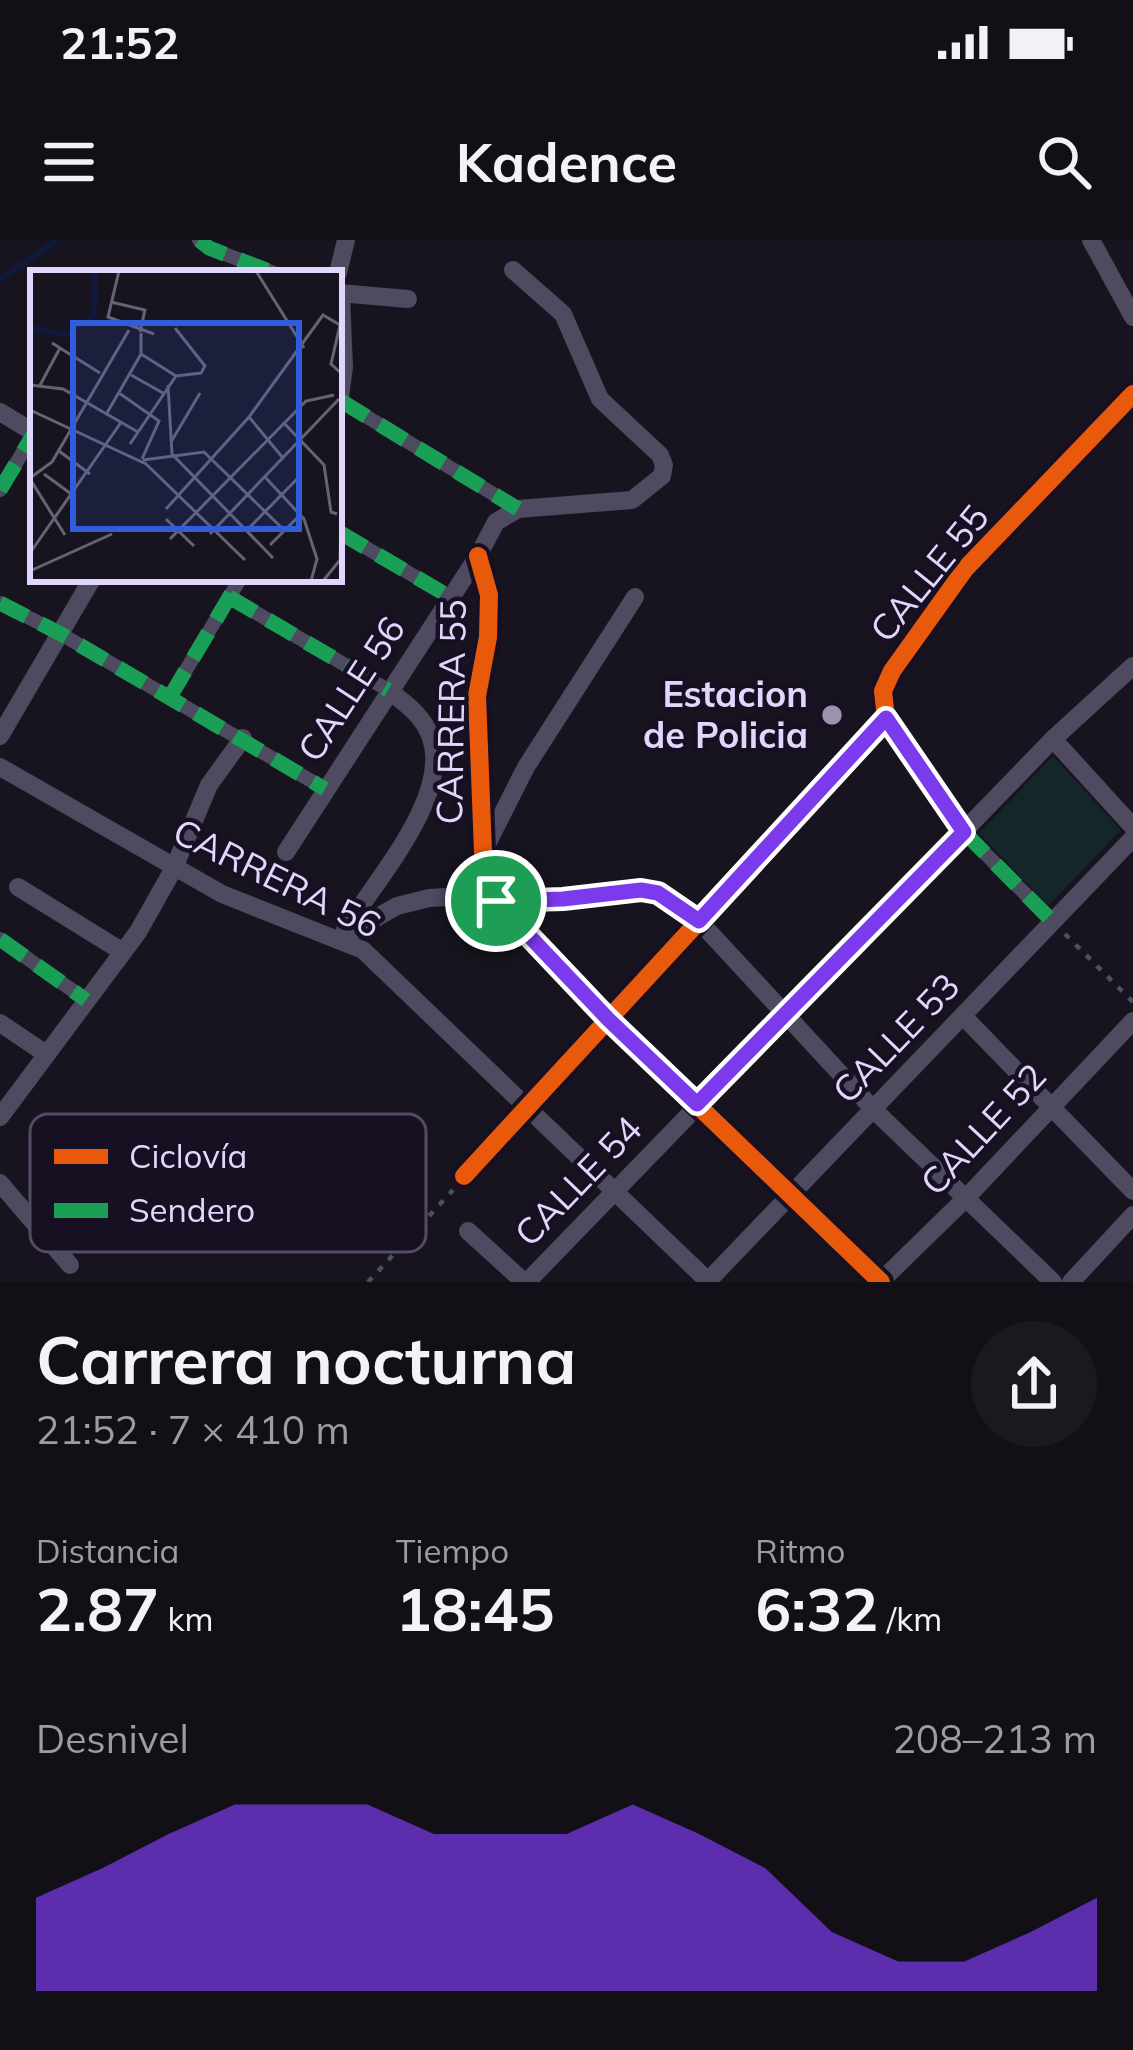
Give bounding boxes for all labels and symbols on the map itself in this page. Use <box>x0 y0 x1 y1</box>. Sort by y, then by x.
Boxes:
inset map <box>30 270 342 582</box>
street label: CALLE 55 <box>860 495 998 650</box>
street label: CARRERA 55 <box>426 599 475 825</box>
street label: CALLE 56 <box>287 608 414 770</box>
place label: Estacion de Policia <box>643 671 808 757</box>
marker: Estacion de Policia <box>819 702 845 728</box>
street label: CARRERA 56 <box>166 808 388 947</box>
pin <box>445 850 547 952</box>
street label: CALLE 53 <box>823 963 969 1112</box>
street label: CALLE 52 <box>910 1054 1055 1204</box>
street label: CALLE 54 <box>505 1106 651 1255</box>
legend <box>30 1114 426 1252</box>
text: Ciclovía <box>129 1135 247 1176</box>
text: Sendero <box>129 1189 255 1230</box>

